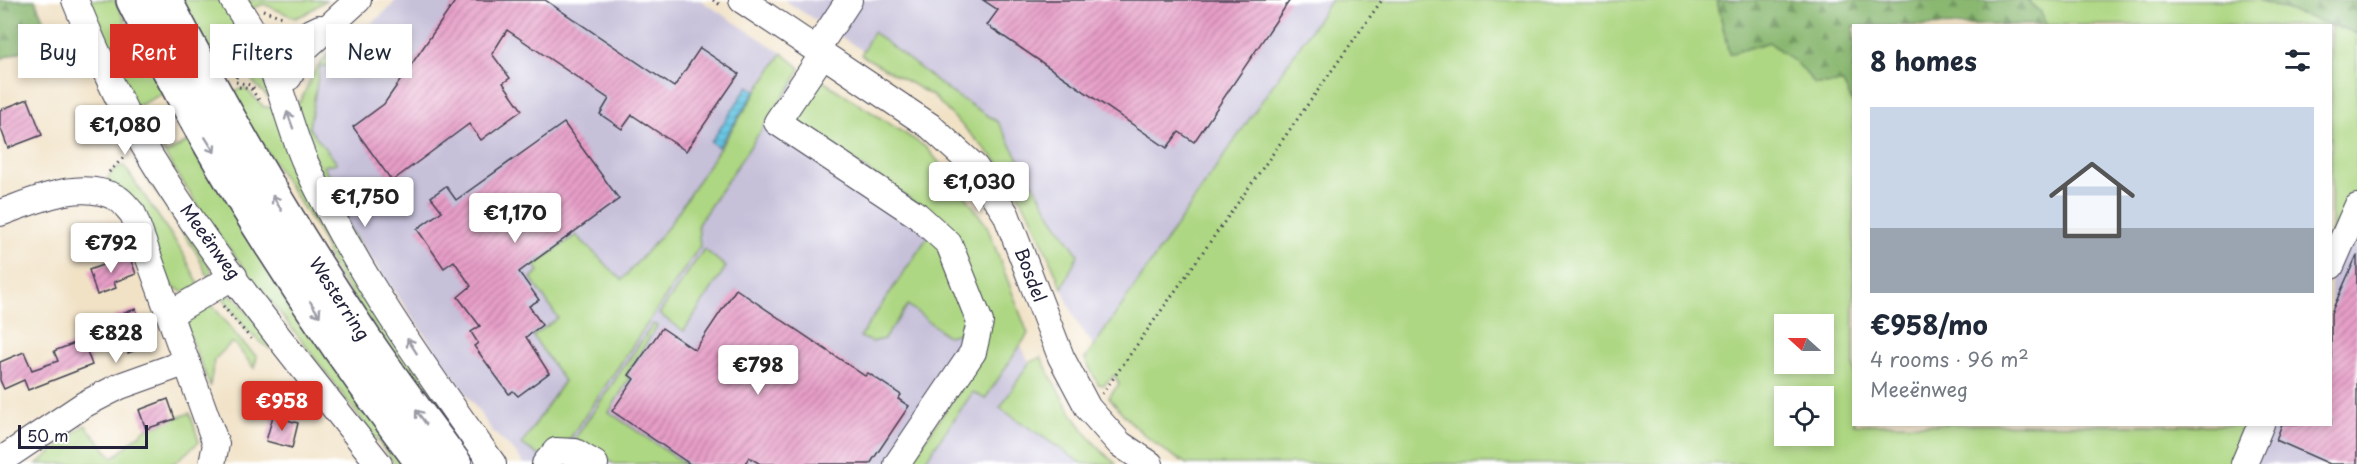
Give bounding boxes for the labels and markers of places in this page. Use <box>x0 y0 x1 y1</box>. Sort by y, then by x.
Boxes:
pin: €1,080 <box>76 105 174 156</box>
pin: €1,030 <box>930 162 1028 213</box>
pin: €1,750 <box>316 177 414 228</box>
pin: €1,170 <box>466 193 564 244</box>
pin: €792 <box>75 223 147 274</box>
pin: €828 <box>80 313 152 364</box>
pin: €798 <box>722 345 794 396</box>
pin: €958 <box>246 381 318 432</box>

